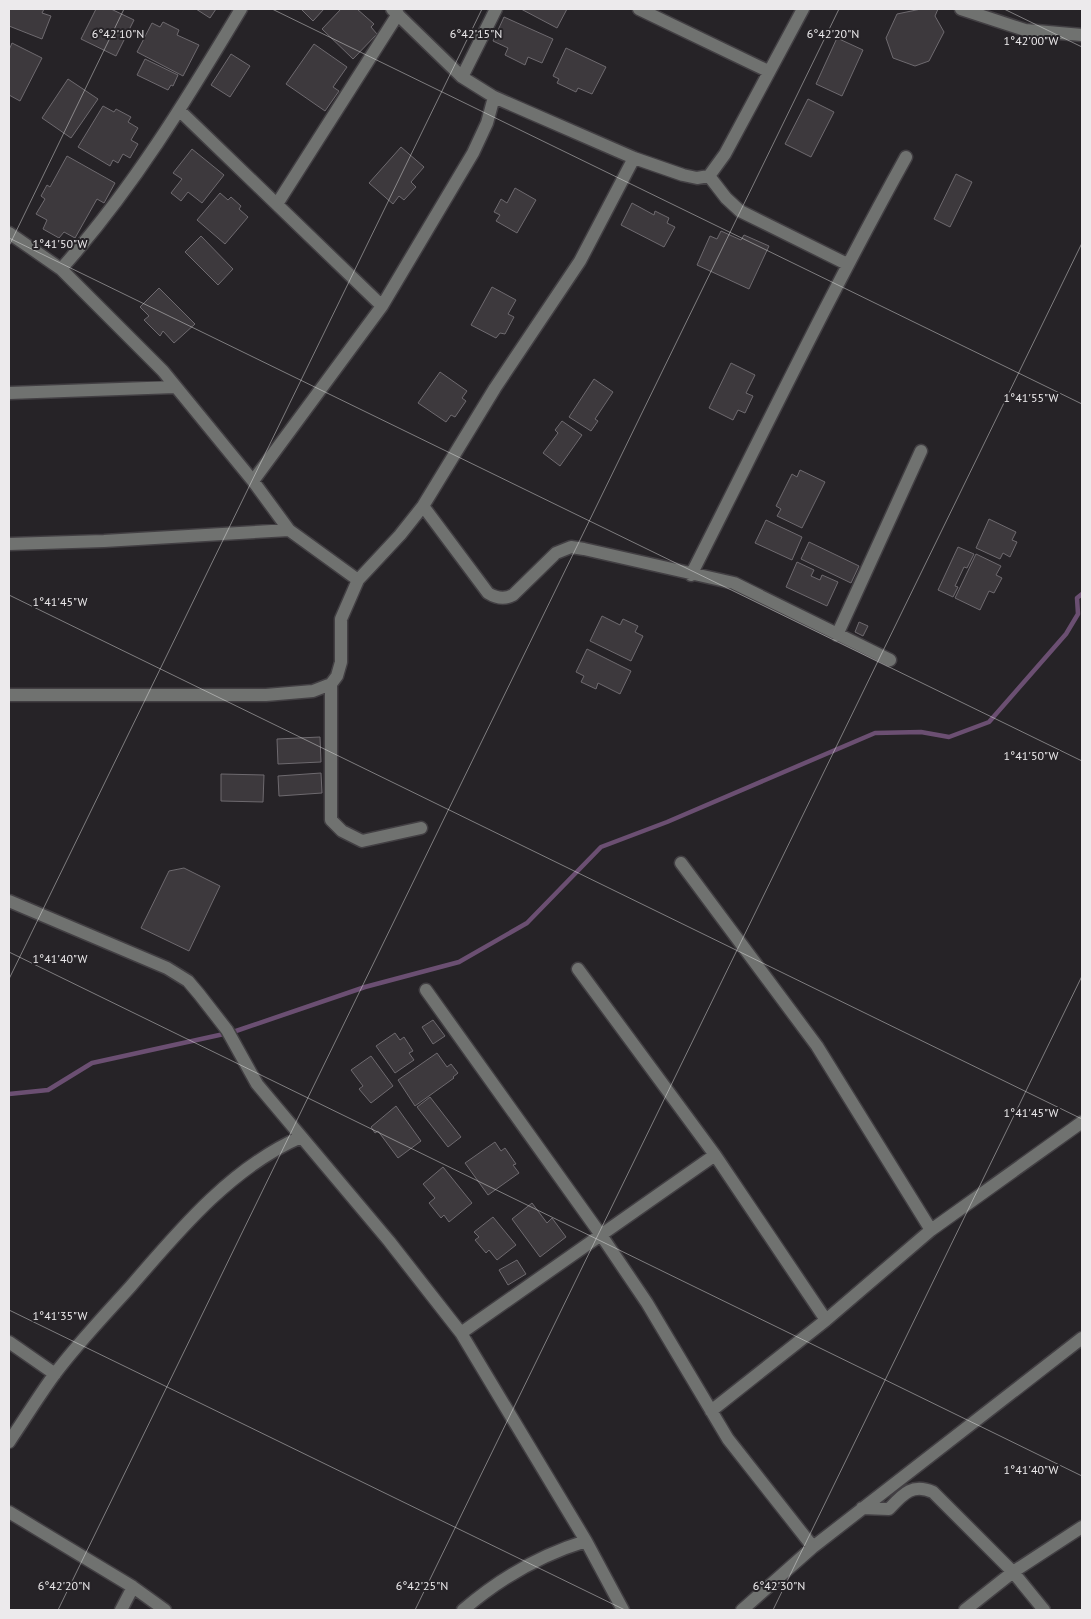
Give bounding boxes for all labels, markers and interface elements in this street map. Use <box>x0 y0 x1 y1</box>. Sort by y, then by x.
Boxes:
text: 6°42'10"N <box>92 26 144 41</box>
text: 6°42'15"N <box>450 26 502 41</box>
text: 6°42'20"N <box>807 26 859 41</box>
text: 1°42'00"W <box>1004 33 1058 48</box>
text: 1°41'50"W <box>33 236 87 251</box>
text: 1°41'55"W <box>1004 390 1058 405</box>
text: 1°41'45"W <box>33 594 87 609</box>
text: 1°41'50"W <box>1004 748 1058 763</box>
text: 1°41'40"W <box>33 951 87 966</box>
text: 1°41'45"W <box>1004 1105 1058 1120</box>
text: 1°41'35"W <box>33 1308 87 1323</box>
text: 1°41'40"W <box>1004 1462 1058 1477</box>
text: 6°42'20"N <box>38 1578 90 1593</box>
text: 6°42'25"N <box>396 1578 448 1593</box>
text: 6°42'30"N <box>753 1578 805 1593</box>

